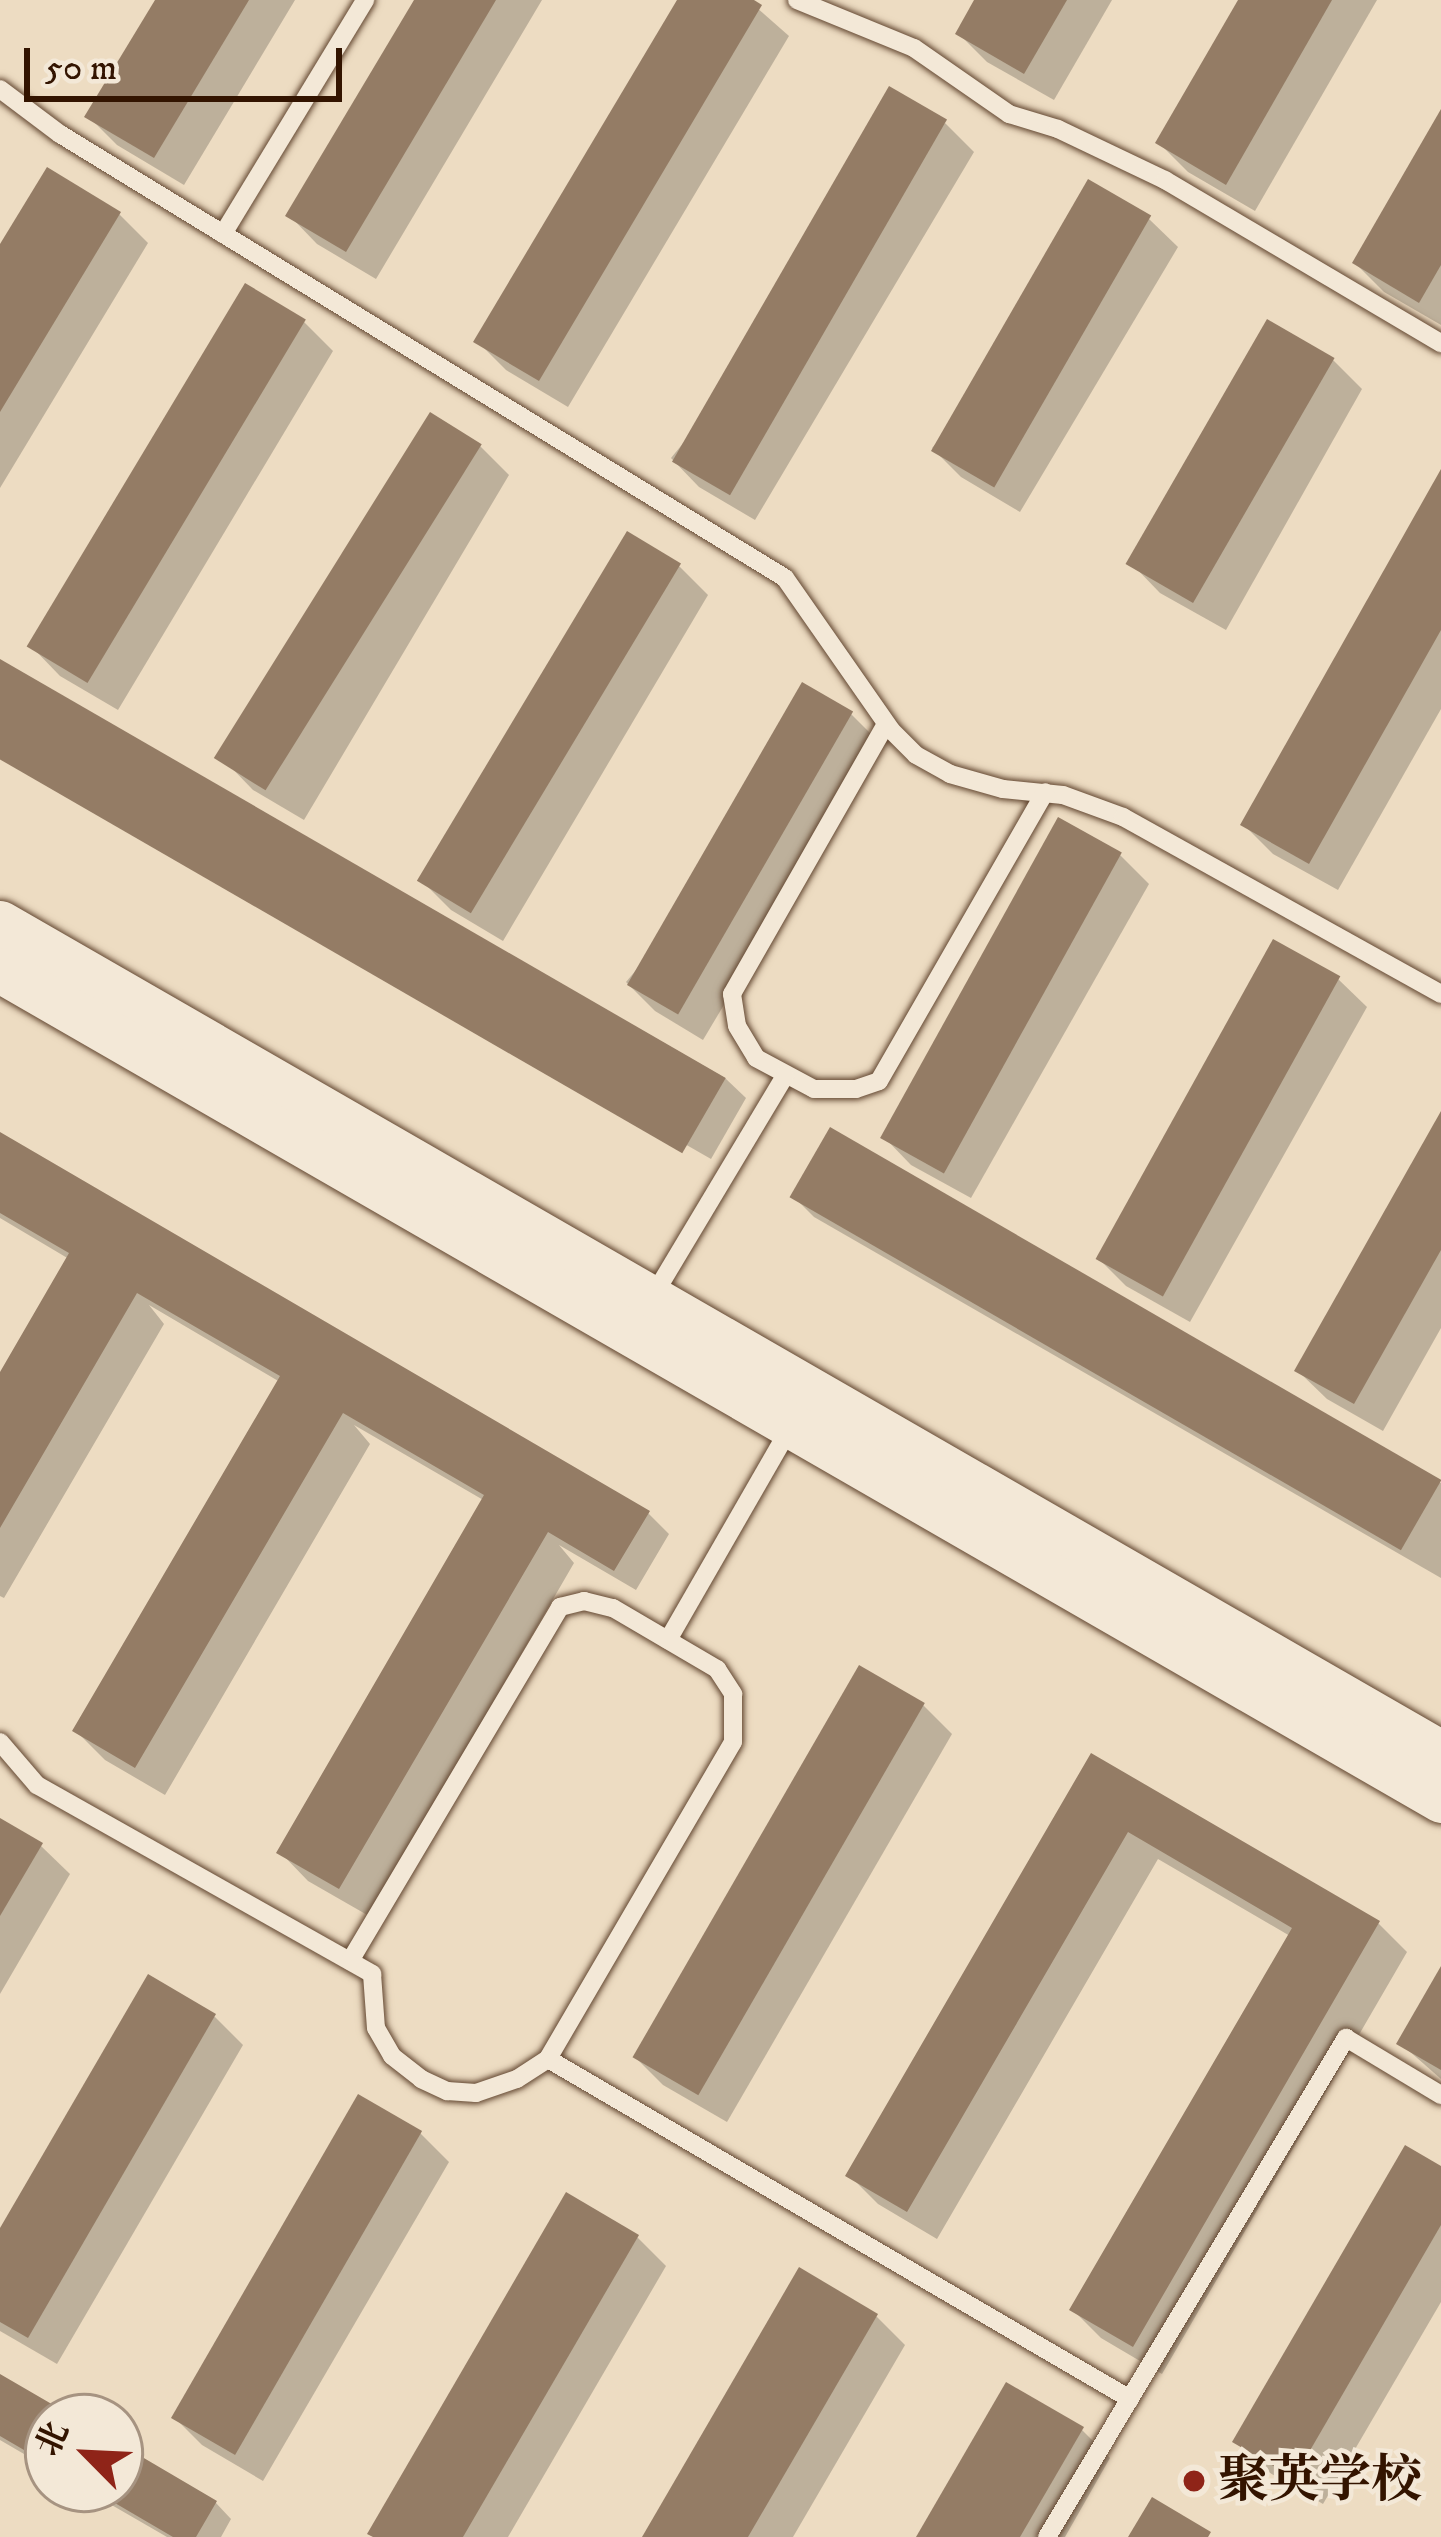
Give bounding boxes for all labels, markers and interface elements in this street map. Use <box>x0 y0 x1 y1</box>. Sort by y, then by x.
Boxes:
scale bar <box>30 24 348 98</box>
text: 50 m <box>45 46 117 91</box>
north arrow <box>24 2393 144 2513</box>
text: 北 <box>28 2416 79 2463</box>
place label: 聚英学校 <box>1218 2450 1422 2512</box>
marker: 聚英学校 <box>1181 2468 1207 2494</box>

